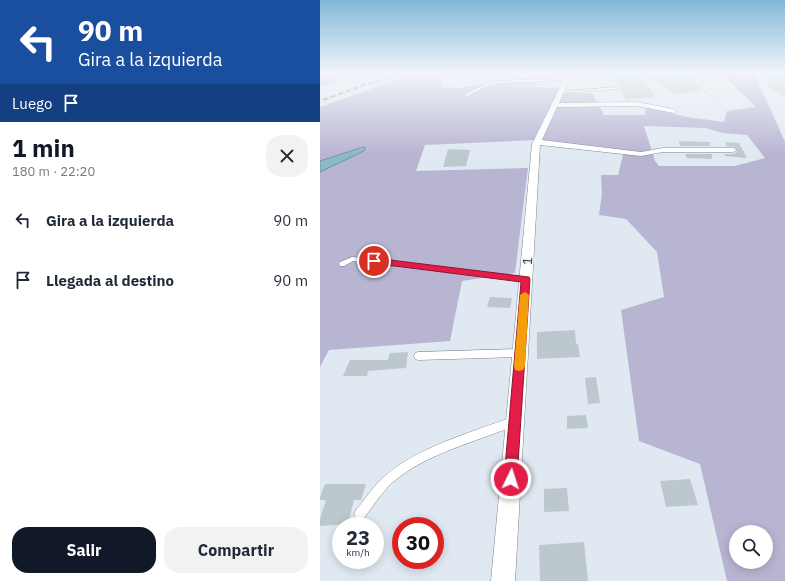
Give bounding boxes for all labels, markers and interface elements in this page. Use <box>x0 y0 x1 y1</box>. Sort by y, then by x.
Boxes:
text: 90 m <box>78 12 143 49</box>
icon: left <box>12 16 64 68</box>
text: Gira a la izquierda <box>78 48 222 71</box>
icon: arrive <box>60 92 82 114</box>
text: Luego <box>12 94 52 113</box>
text: 1 min <box>12 132 75 164</box>
button: close <box>266 135 308 177</box>
text: 180 m · 22:20 <box>12 163 95 180</box>
icon: left <box>12 209 34 231</box>
text: Gira a la izquierda <box>46 211 174 230</box>
text: 90 m <box>273 211 308 230</box>
pin <box>357 244 391 278</box>
icon: arrive <box>363 250 385 272</box>
street label: 1 <box>519 256 536 266</box>
icon: arrive <box>12 269 34 291</box>
text: Llegada al destino <box>46 271 174 290</box>
text: 90 m <box>273 271 308 290</box>
position arrow <box>490 458 532 500</box>
speed limit sign: 30 <box>392 517 444 569</box>
text: 23 <box>346 524 370 551</box>
map controls <box>729 525 773 569</box>
button: search <box>729 525 773 569</box>
button: Salir <box>12 527 156 573</box>
button: Compartir <box>164 527 308 573</box>
text: km/h <box>346 546 370 559</box>

